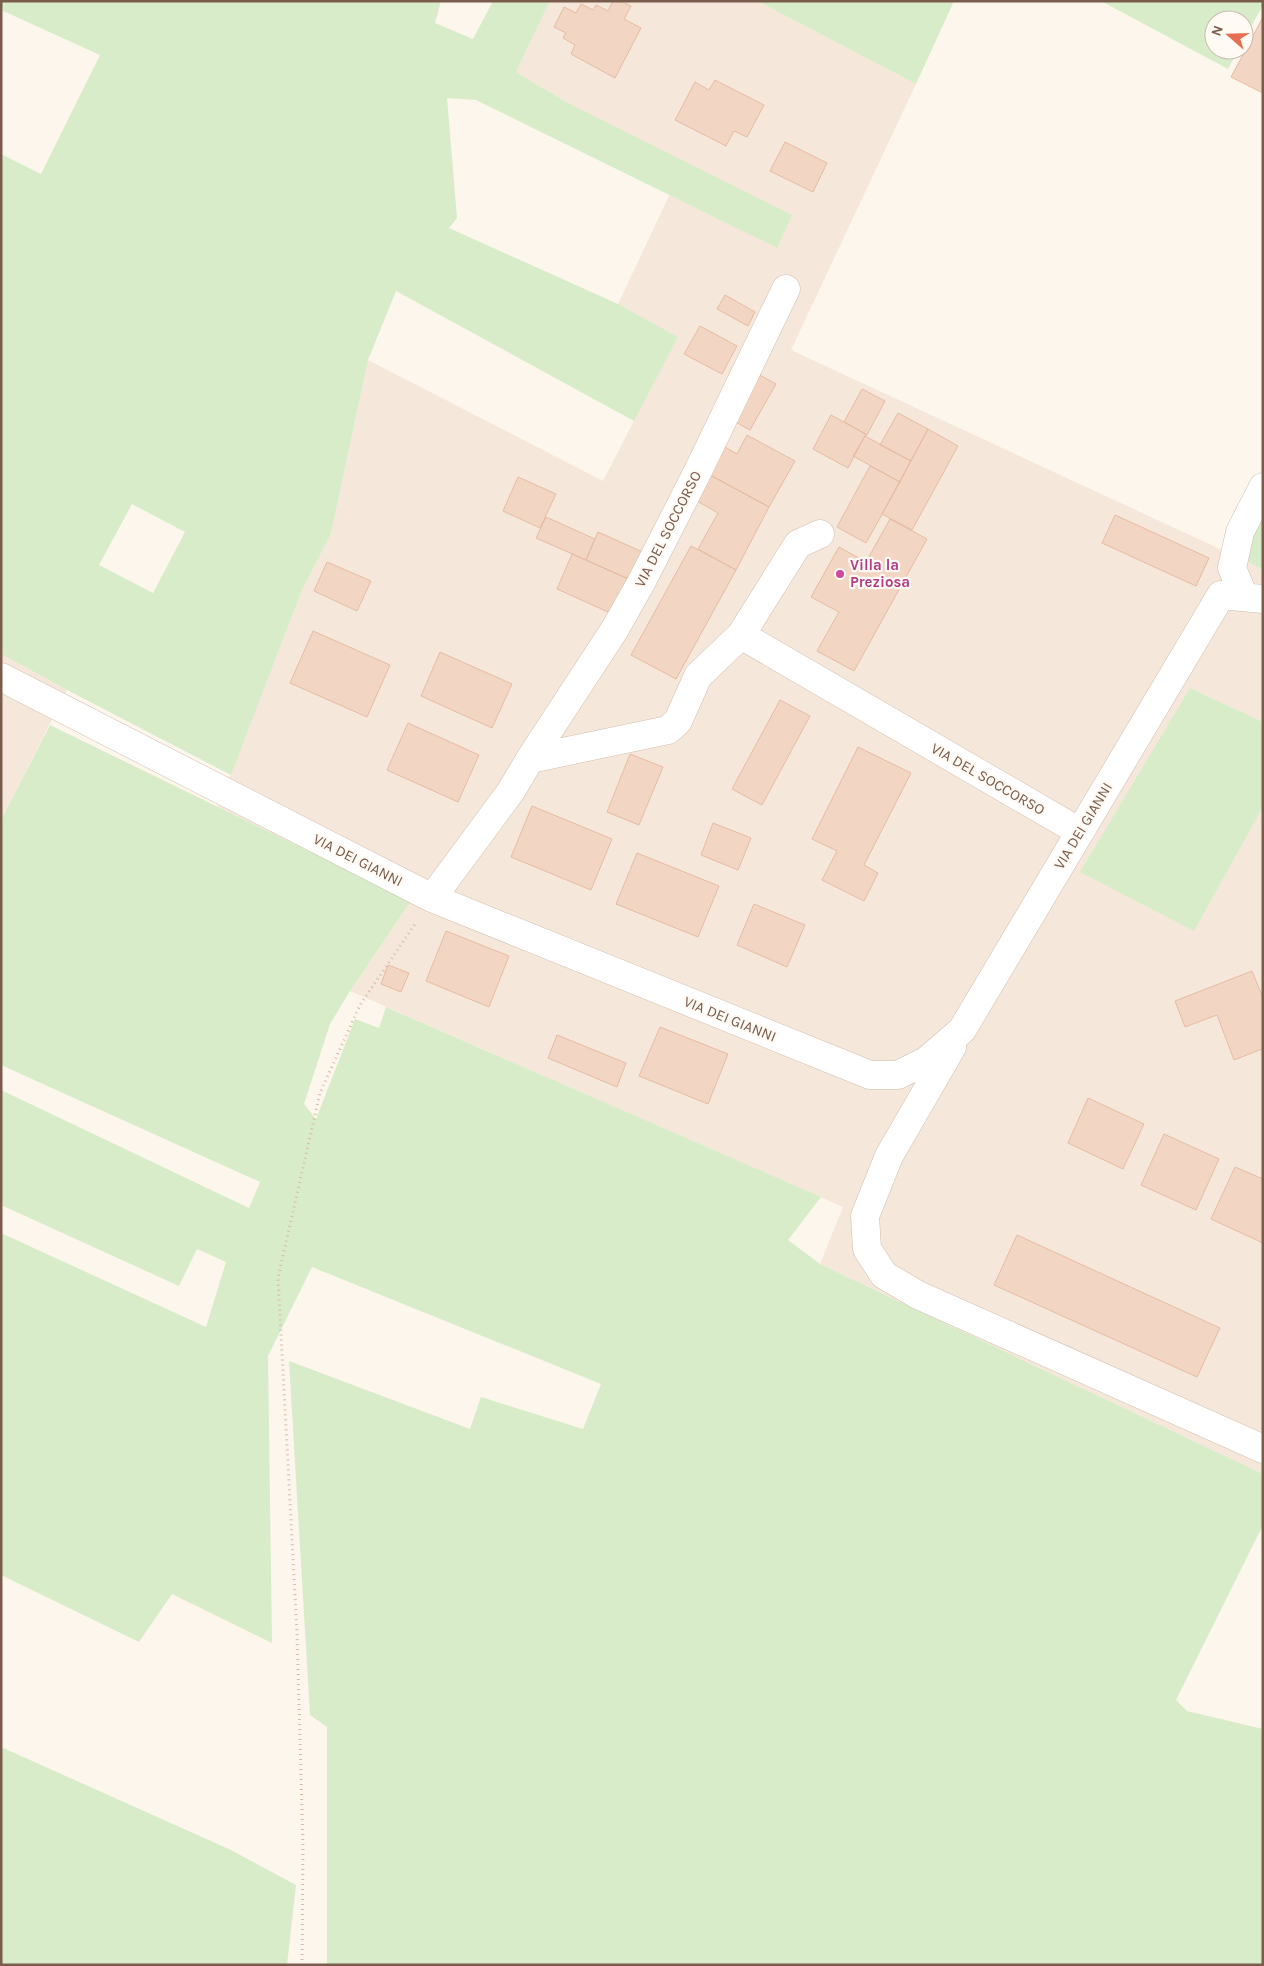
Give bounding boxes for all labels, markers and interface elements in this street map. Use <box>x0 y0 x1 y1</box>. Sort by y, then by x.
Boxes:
north arrow <box>1204 10 1254 60</box>
text: N <box>1208 23 1227 38</box>
street label: VIA DEL SOCCORSO <box>631 468 705 590</box>
place label: Villa la Preziosa <box>850 556 910 591</box>
marker: Villa la Preziosa <box>834 568 846 580</box>
street label: VIA DEL SOCCORSO <box>928 739 1048 819</box>
street label: VIA DEI GIANNI <box>1050 779 1116 873</box>
street label: VIA DEI GIANNI <box>310 830 406 890</box>
street label: VIA DEI GIANNI <box>681 992 779 1046</box>

